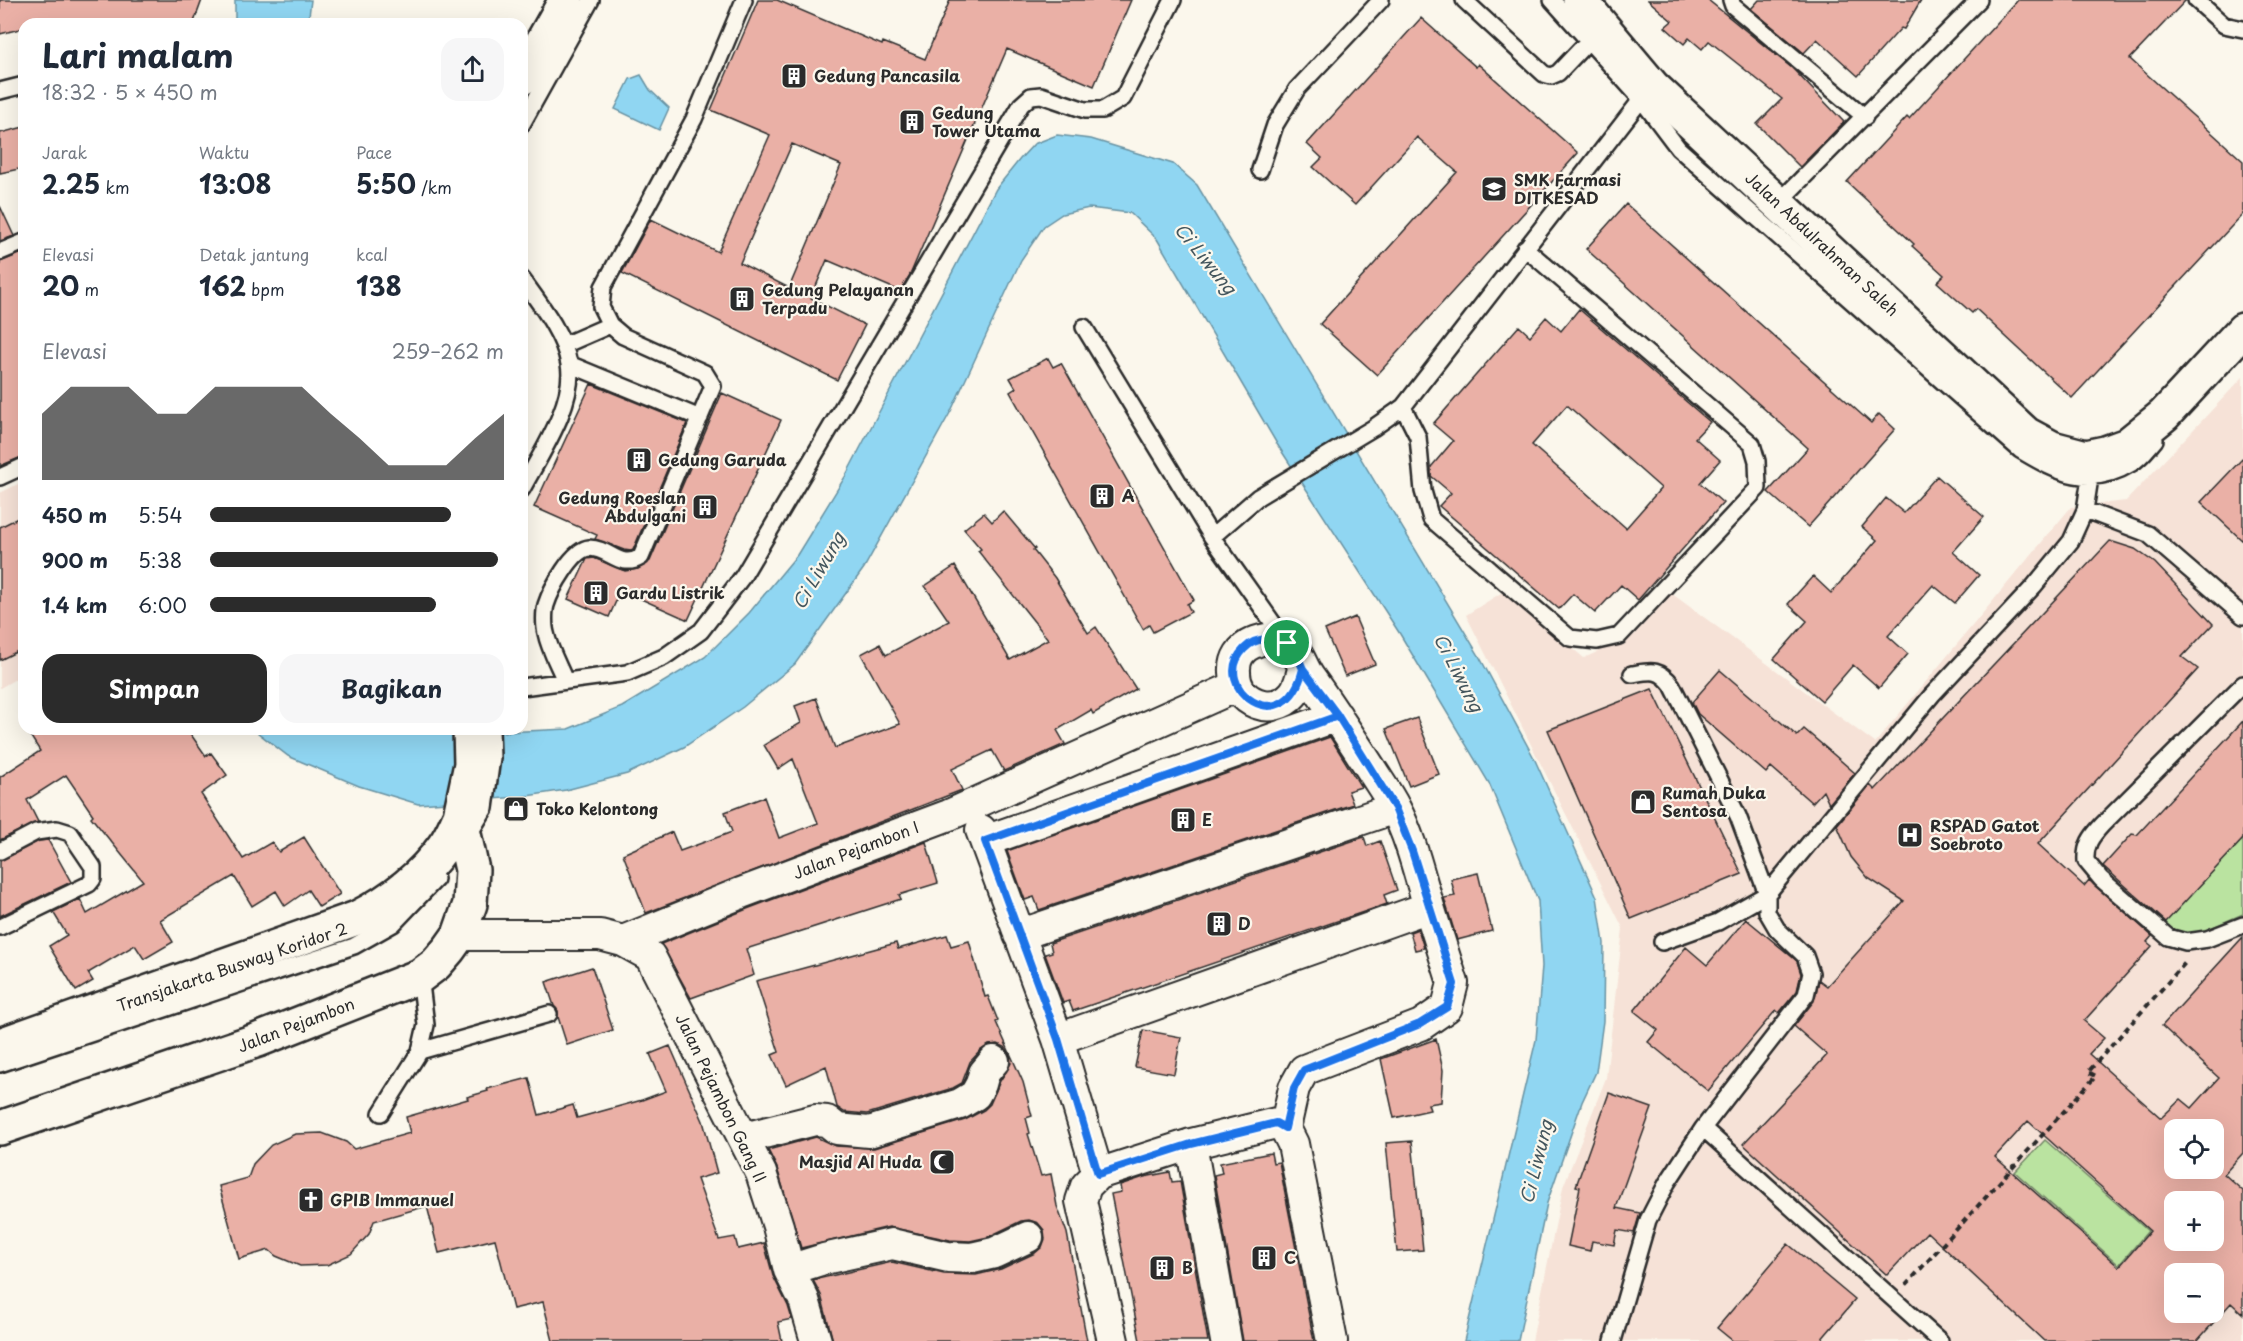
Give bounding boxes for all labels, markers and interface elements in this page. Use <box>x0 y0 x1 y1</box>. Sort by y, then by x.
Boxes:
text: Lari malam <box>42 29 234 79</box>
button: share <box>441 38 504 101</box>
building icon: Gedung Pancasila <box>779 61 809 91</box>
place label: Gedung Pancasila <box>814 63 960 87</box>
text: 18:32 · 5 × 450 m <box>42 77 218 107</box>
place label: Gedung Tower Utama <box>932 100 1041 142</box>
building icon: Gedung Tower Utama <box>897 107 927 137</box>
text: Jarak <box>42 140 87 164</box>
text: Waktu <box>199 140 249 164</box>
text: Pace <box>356 140 392 164</box>
text: 2.25 <box>42 164 100 203</box>
text: 13:08 <box>199 164 272 203</box>
text: 5:50 <box>356 164 416 203</box>
street label: Jalan Abdulrahman Saleh <box>1741 166 1905 321</box>
place label: SMK Farmasi DITKESAD <box>1514 167 1621 209</box>
school or university icon: SMK Farmasi DITKESAD <box>1479 174 1509 204</box>
text: km <box>100 175 130 199</box>
text: /km <box>416 175 452 199</box>
water label: Ci Liwung <box>1169 217 1244 301</box>
text: Elevasi <box>42 242 94 266</box>
text: Detak jantung <box>199 242 309 266</box>
text: kcal <box>356 242 388 266</box>
text: 20 <box>42 266 79 305</box>
text: 162 <box>199 266 246 305</box>
text: 138 <box>356 266 402 305</box>
text: m <box>79 277 99 301</box>
text: bpm <box>246 277 284 301</box>
place label: Gedung Pelayanan Terpadu <box>762 277 914 319</box>
building icon: Gedung Pelayanan Terpadu <box>727 284 757 314</box>
text: Elevasi <box>42 336 107 366</box>
text: 259–262 m <box>392 336 504 366</box>
building icon: Gedung Garuda <box>624 445 654 475</box>
place label: Gedung Garuda <box>658 447 787 471</box>
building icon: A <box>1087 481 1117 511</box>
place label: A <box>1122 483 1135 507</box>
place label: Gedung Roeslan Abdulgani <box>558 485 686 527</box>
building icon: Gedung Roeslan Abdulgani <box>690 492 720 522</box>
text: 450 m <box>42 500 107 530</box>
text: 5:54 <box>138 500 183 530</box>
water label: Ci Liwung <box>785 525 851 614</box>
text: 900 m <box>42 545 108 575</box>
text: 5:38 <box>138 545 182 575</box>
building icon: Gardu Listrik <box>581 578 611 608</box>
place label: Gardu Listrik <box>616 580 725 604</box>
text: 1.4 km <box>42 590 108 620</box>
text: 6:00 <box>138 590 187 620</box>
pin <box>1261 617 1312 668</box>
icon: arrive <box>1270 626 1303 659</box>
water label: Ci Liwung <box>1428 628 1491 718</box>
button: Simpan <box>42 654 267 723</box>
button: Bagikan <box>279 654 504 723</box>
place label: Rumah Duka Sentosa <box>1662 780 1766 822</box>
shop icon: Rumah Duka Sentosa <box>1628 787 1658 817</box>
shop icon: Toko Kelontong <box>501 794 531 824</box>
place label: Toko Kelontong <box>536 796 658 820</box>
building icon: E <box>1168 805 1198 835</box>
place label: E <box>1202 807 1212 831</box>
place label: RSPAD Gatot Soebroto <box>1930 813 2040 855</box>
street label: Jalan Pejambon I <box>789 814 922 884</box>
hospital icon: RSPAD Gatot Soebroto <box>1895 820 1925 850</box>
building icon: D <box>1204 909 1234 939</box>
place label: D <box>1238 911 1251 935</box>
street label: Transjakarta Busway Koridor 2 <box>113 915 350 1017</box>
street label: Jalan Pejambon <box>234 991 358 1057</box>
street label: Jalan Pejambon Gang II <box>671 1009 773 1186</box>
water label: Ci Liwung <box>1512 1116 1559 1206</box>
map controls <box>2164 1119 2224 1323</box>
button: locate <box>2164 1119 2224 1179</box>
mosque icon: Masjid Al Huda <box>927 1147 957 1177</box>
place label: Masjid Al Huda <box>799 1149 922 1173</box>
church icon: GPIB Immanuel <box>296 1185 326 1215</box>
place label: GPIB Immanuel <box>330 1187 454 1211</box>
button: + <box>2164 1191 2224 1251</box>
building icon: C <box>1249 1243 1279 1273</box>
place label: C <box>1284 1245 1296 1269</box>
building icon: B <box>1147 1253 1177 1283</box>
place label: B <box>1182 1255 1193 1279</box>
button: − <box>2164 1263 2224 1323</box>

